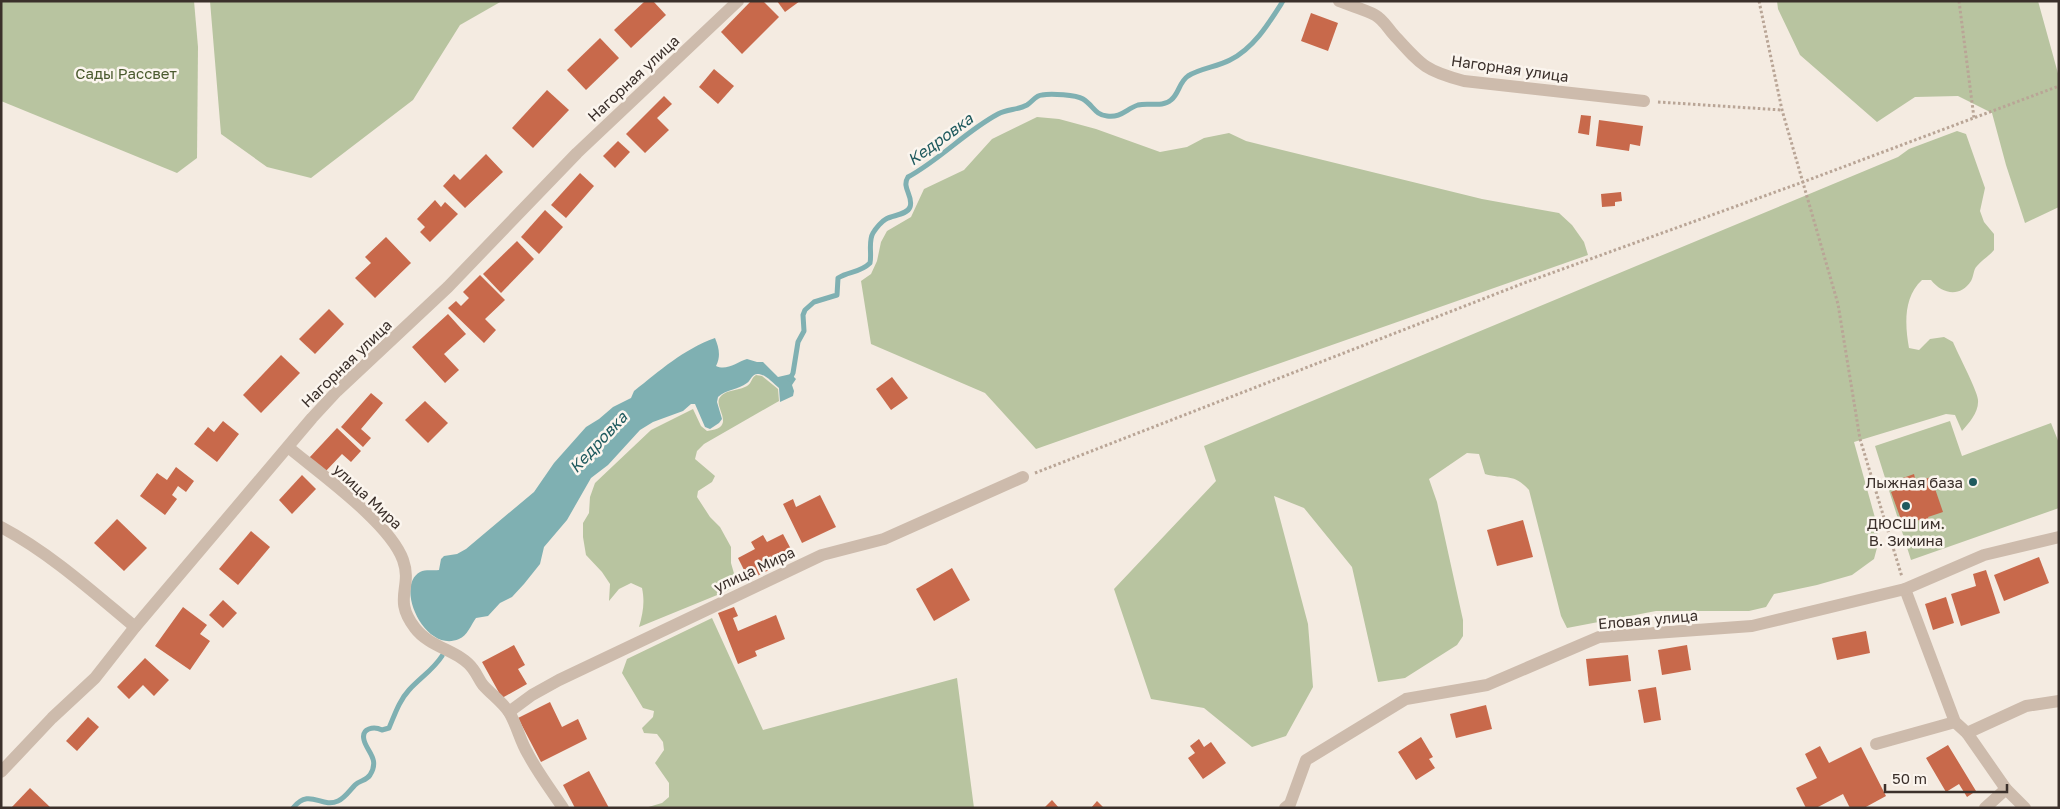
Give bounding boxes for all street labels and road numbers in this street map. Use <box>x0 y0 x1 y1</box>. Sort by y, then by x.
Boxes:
street label: Нагорная улица <box>583 31 683 125</box>
street label: Нагорная улица <box>1450 51 1570 85</box>
street label: Нагорная улица <box>297 315 395 411</box>
street label: улица Мира <box>330 460 406 532</box>
street label: улица Мира <box>711 542 797 596</box>
street label: Еловая улица <box>1597 606 1699 632</box>

